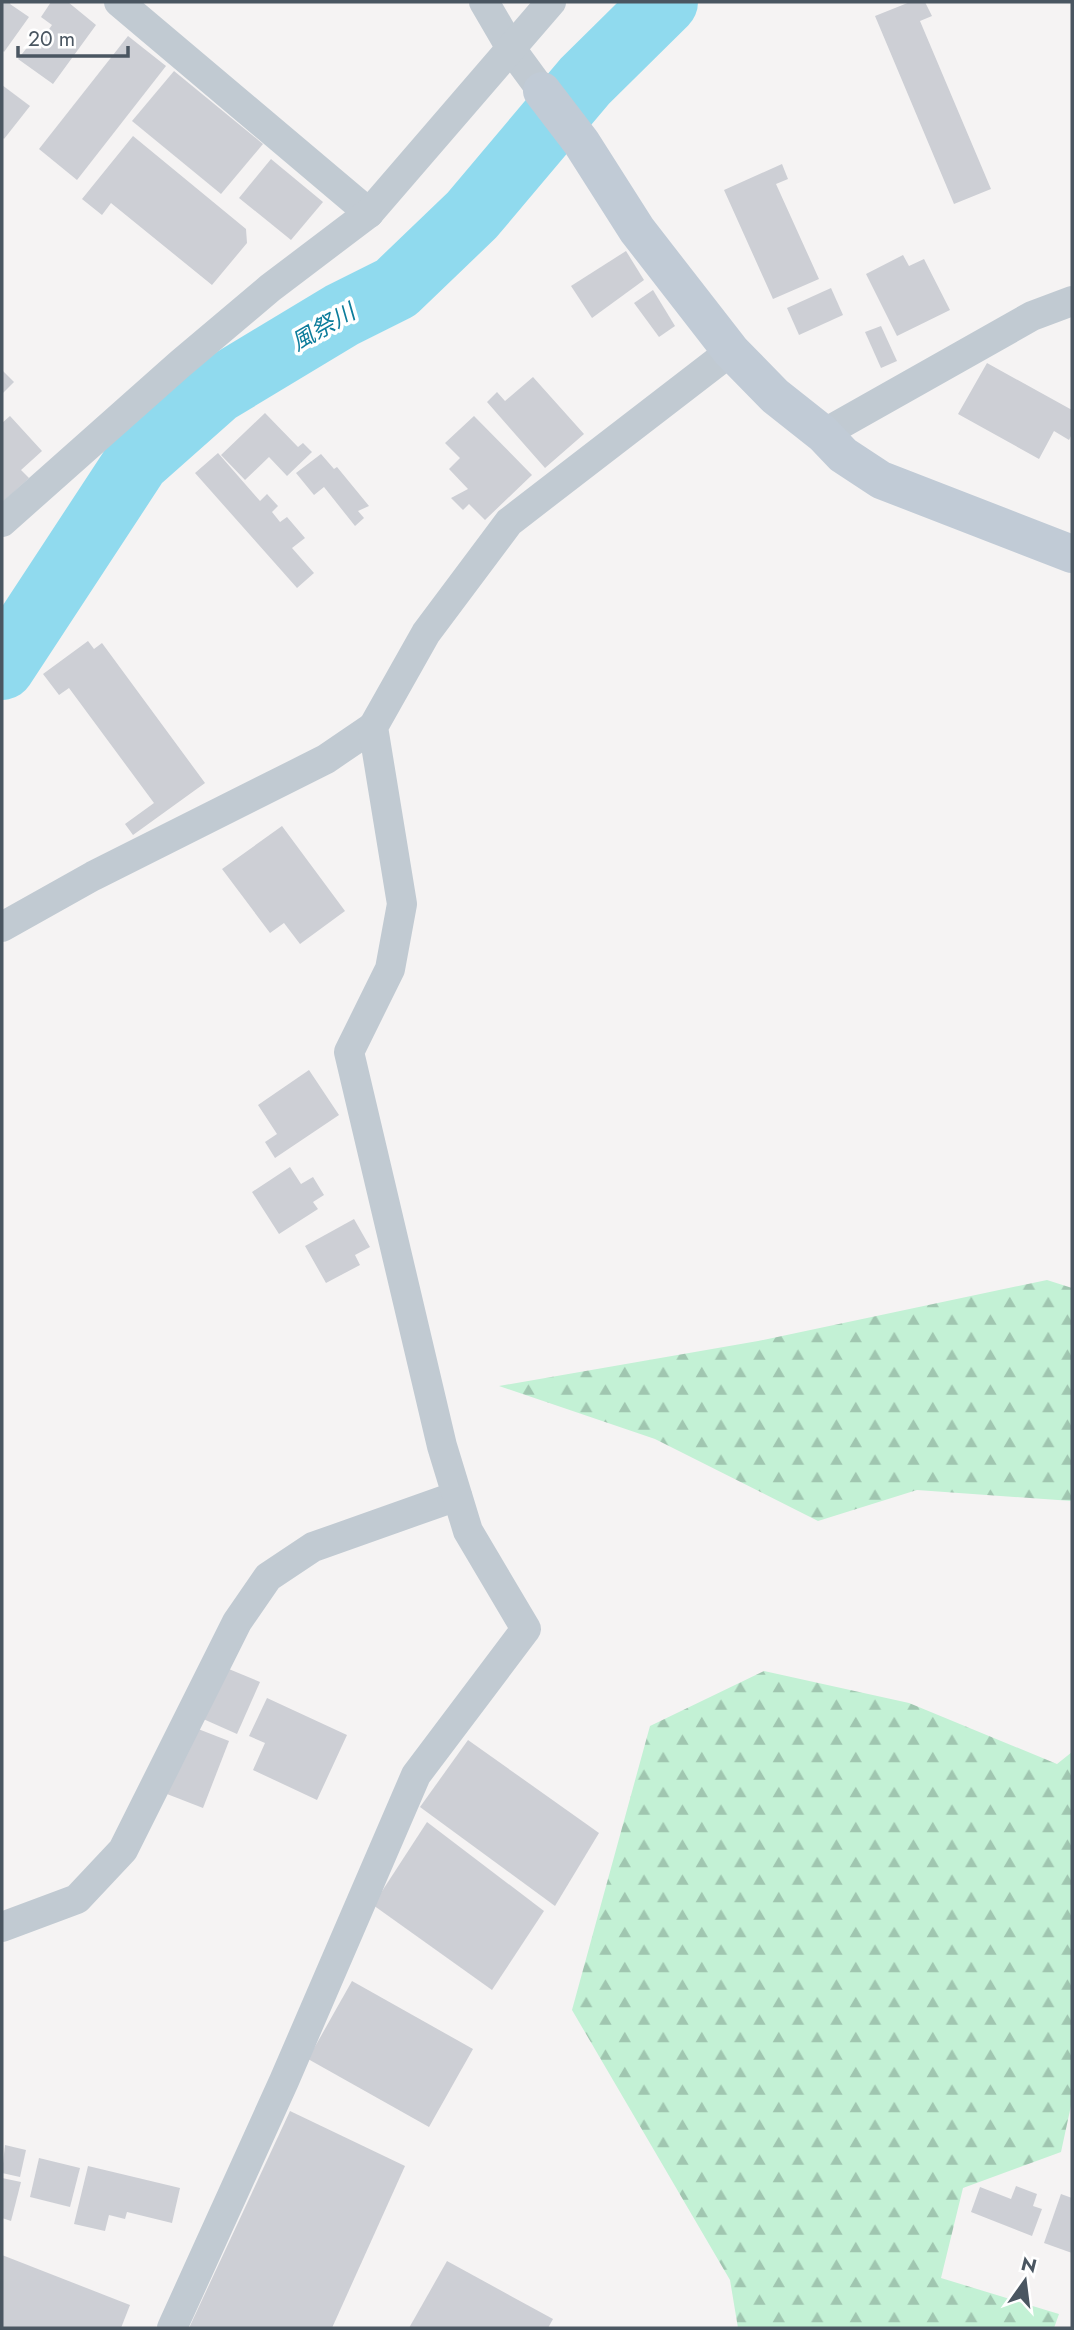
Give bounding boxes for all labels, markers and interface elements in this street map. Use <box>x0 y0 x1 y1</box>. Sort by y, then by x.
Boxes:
scale bar <box>18 14 128 58</box>
text: 20 m <box>28 24 75 54</box>
water label: 風祭川 <box>285 294 364 359</box>
north arrow <box>990 2246 1060 2316</box>
text: N <box>1018 2250 1040 2280</box>

